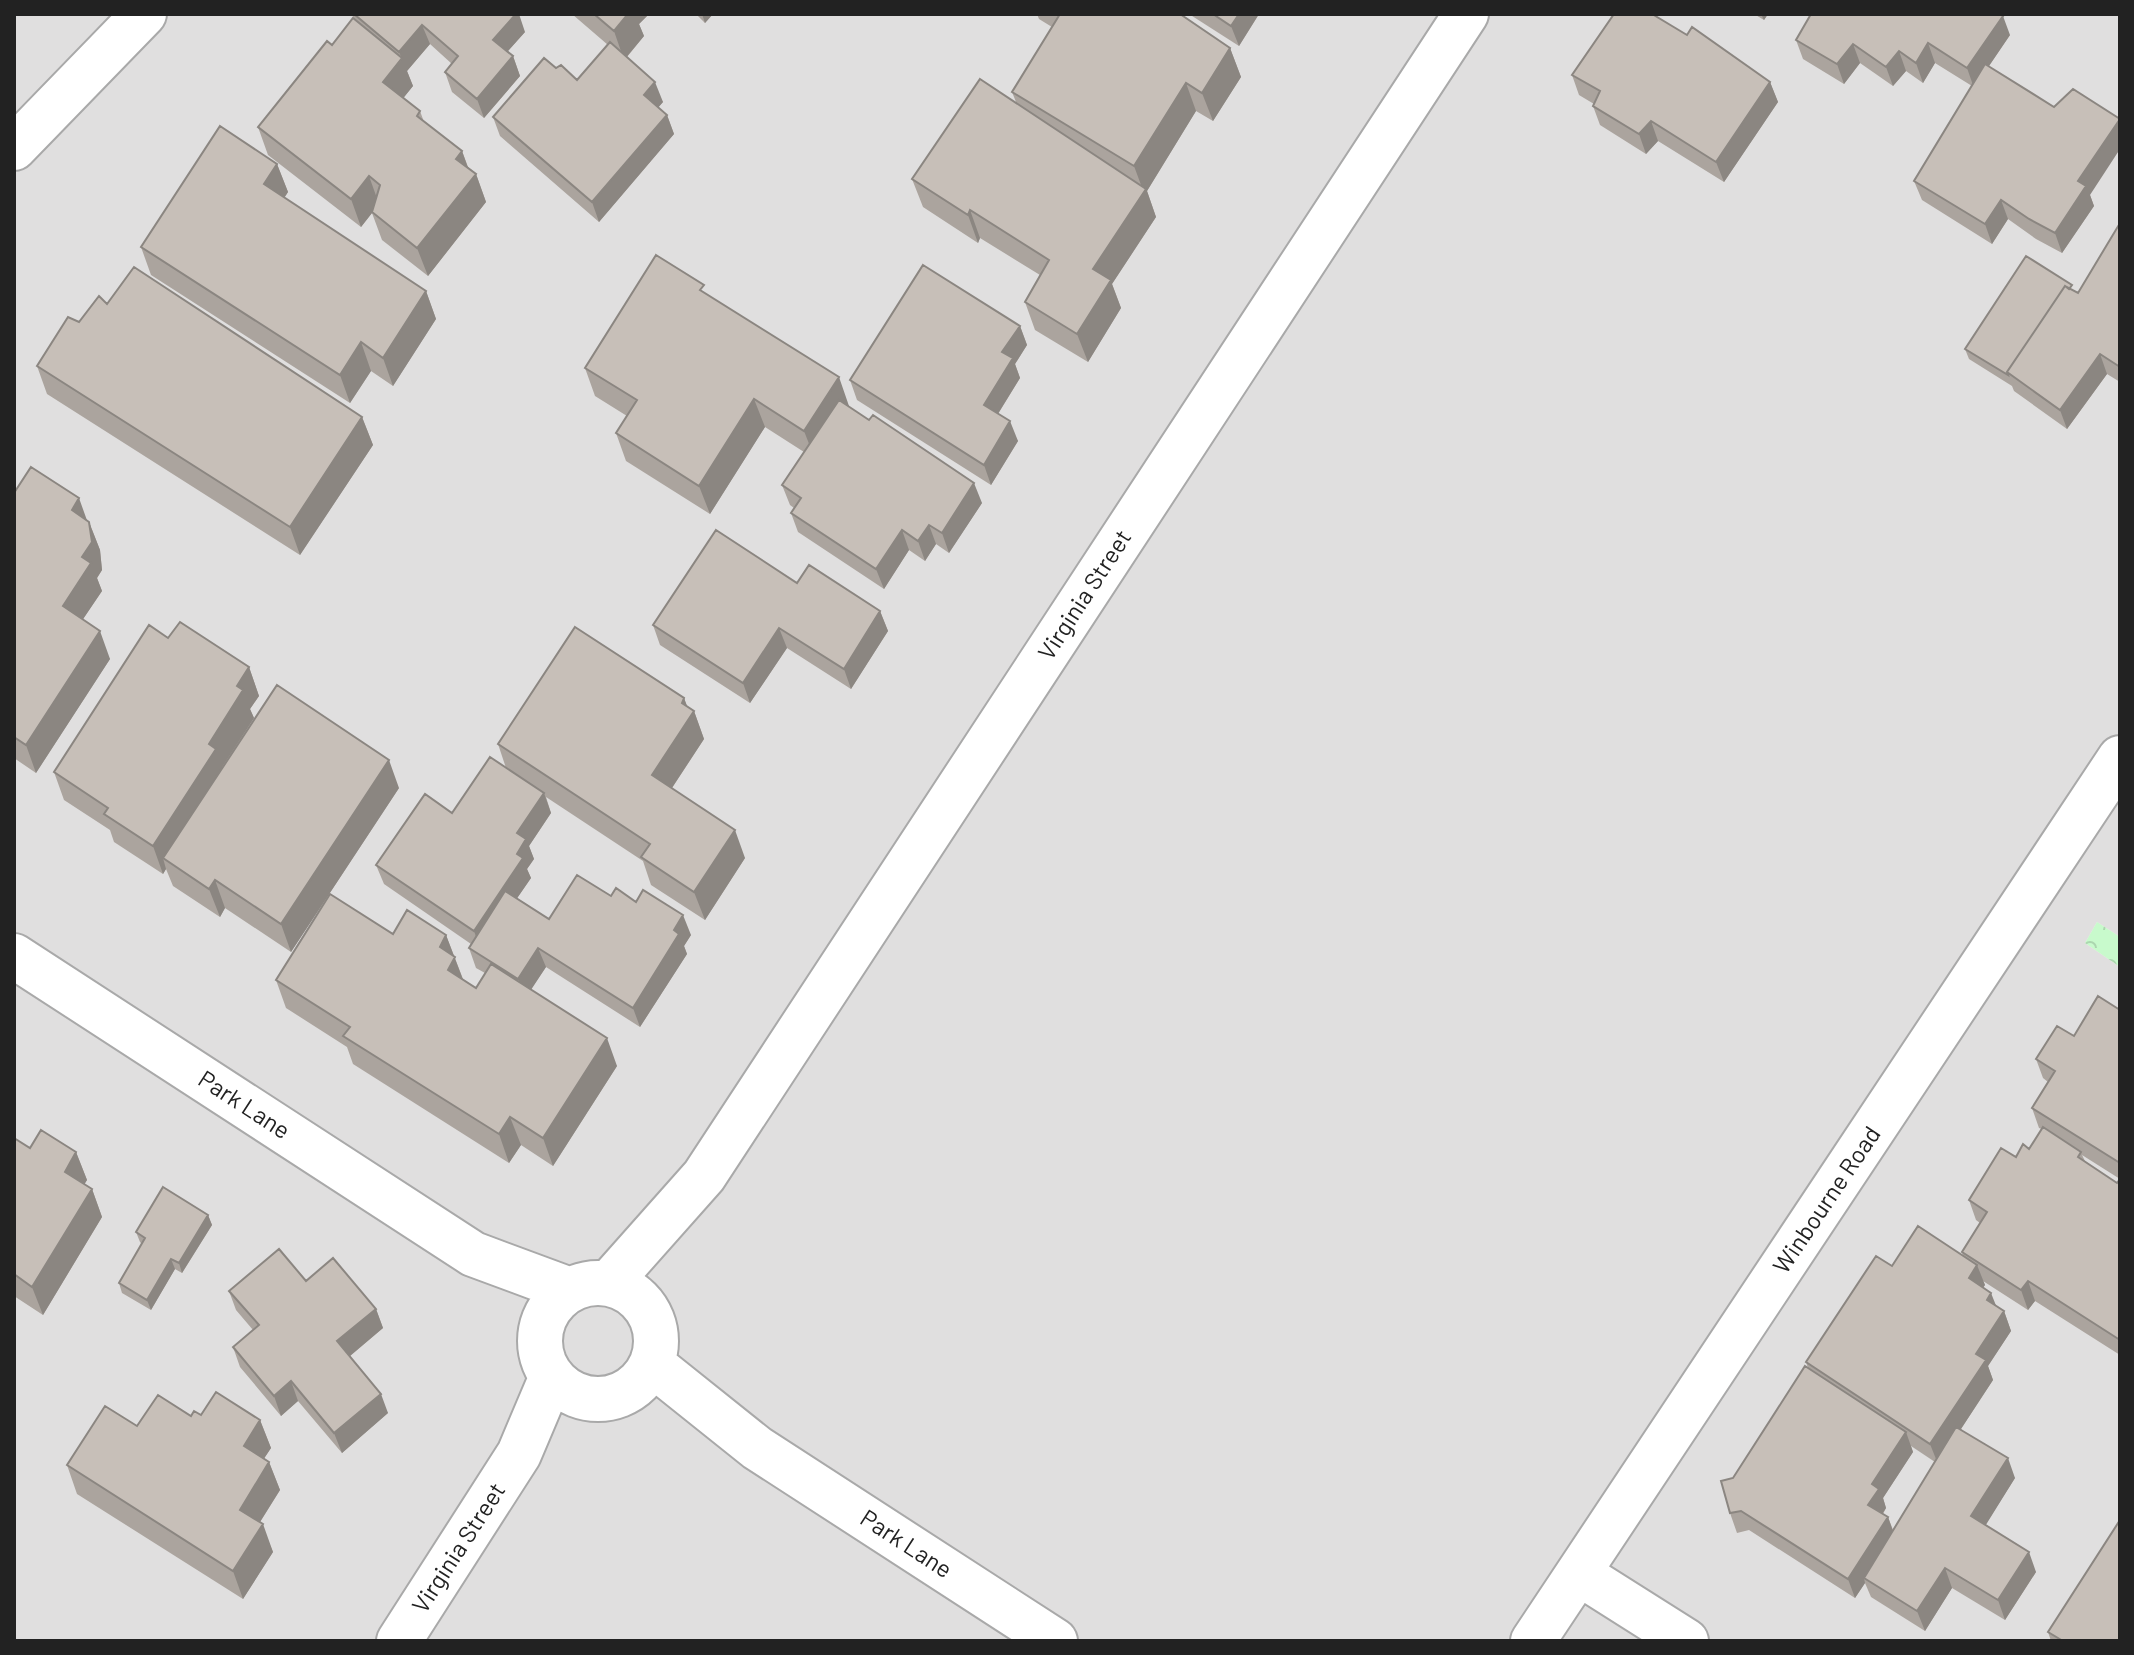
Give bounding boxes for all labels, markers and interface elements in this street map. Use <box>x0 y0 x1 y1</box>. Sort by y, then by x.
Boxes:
street label: Virginia Street <box>1031 524 1137 665</box>
street label: Park Lane <box>194 1063 296 1144</box>
street label: Winbourne Road <box>1766 1120 1886 1278</box>
street label: Virginia Street <box>405 1477 511 1618</box>
street label: Park Lane <box>856 1502 958 1583</box>

